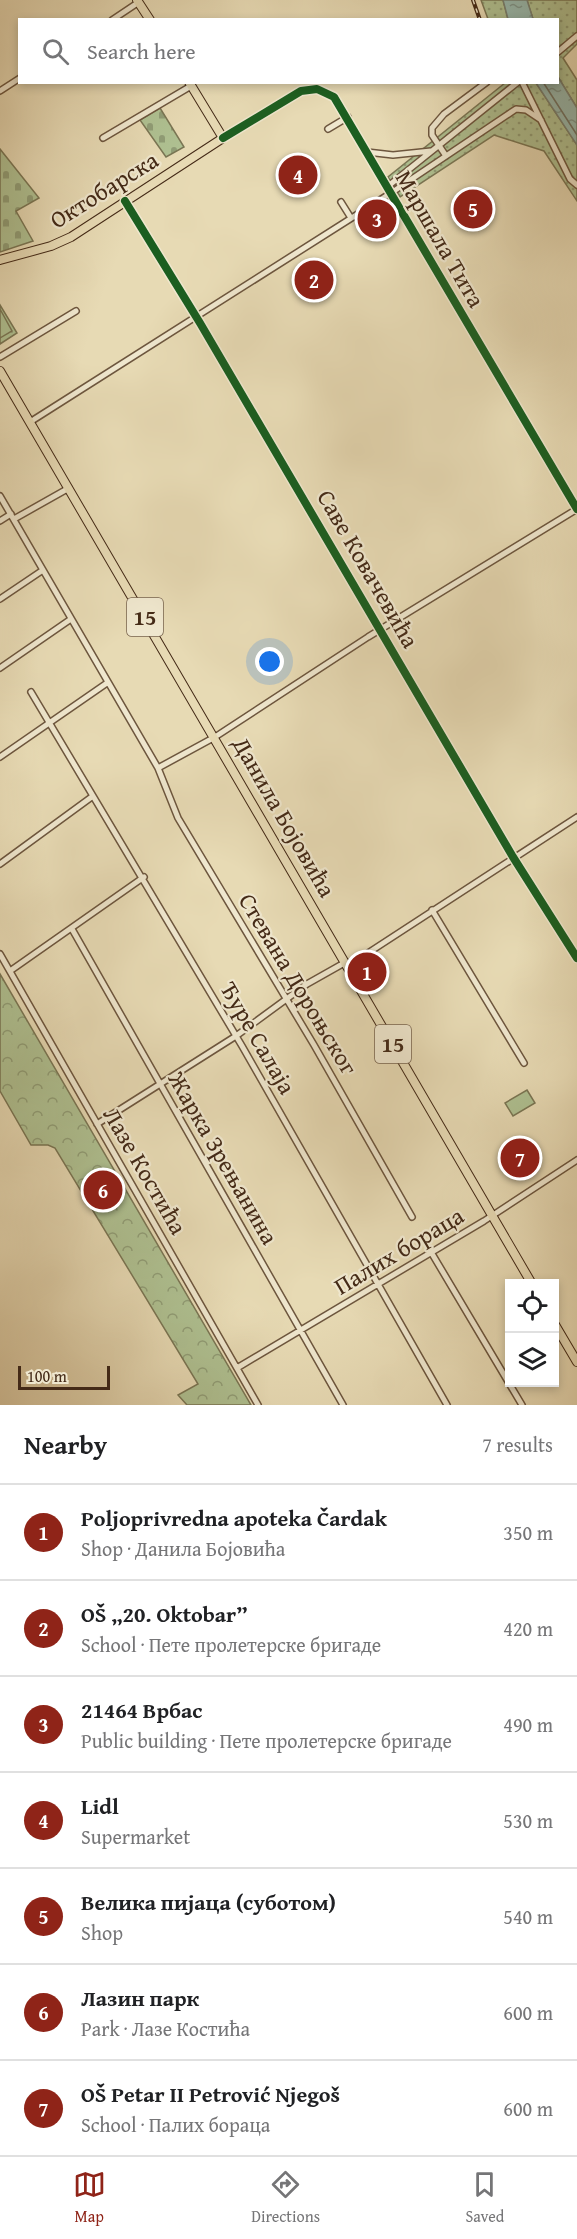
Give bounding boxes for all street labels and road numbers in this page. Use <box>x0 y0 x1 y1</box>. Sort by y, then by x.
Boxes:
street label: Октобарска <box>43 142 165 237</box>
street label: Маршала Тита <box>387 164 494 314</box>
street label: Саве Ковачевића <box>309 483 428 655</box>
road number: 15 <box>127 598 163 636</box>
street label: Данила Бојовића <box>224 729 345 904</box>
street label: Стевана Дороњског <box>230 886 367 1081</box>
street label: Ђуре Салаја <box>212 975 305 1101</box>
road number: 15 <box>375 1025 411 1063</box>
street label: Жарка Зрењанина <box>159 1064 288 1251</box>
street label: Лазе Костића <box>95 1100 196 1241</box>
street label: Палих бораца <box>327 1198 471 1303</box>

